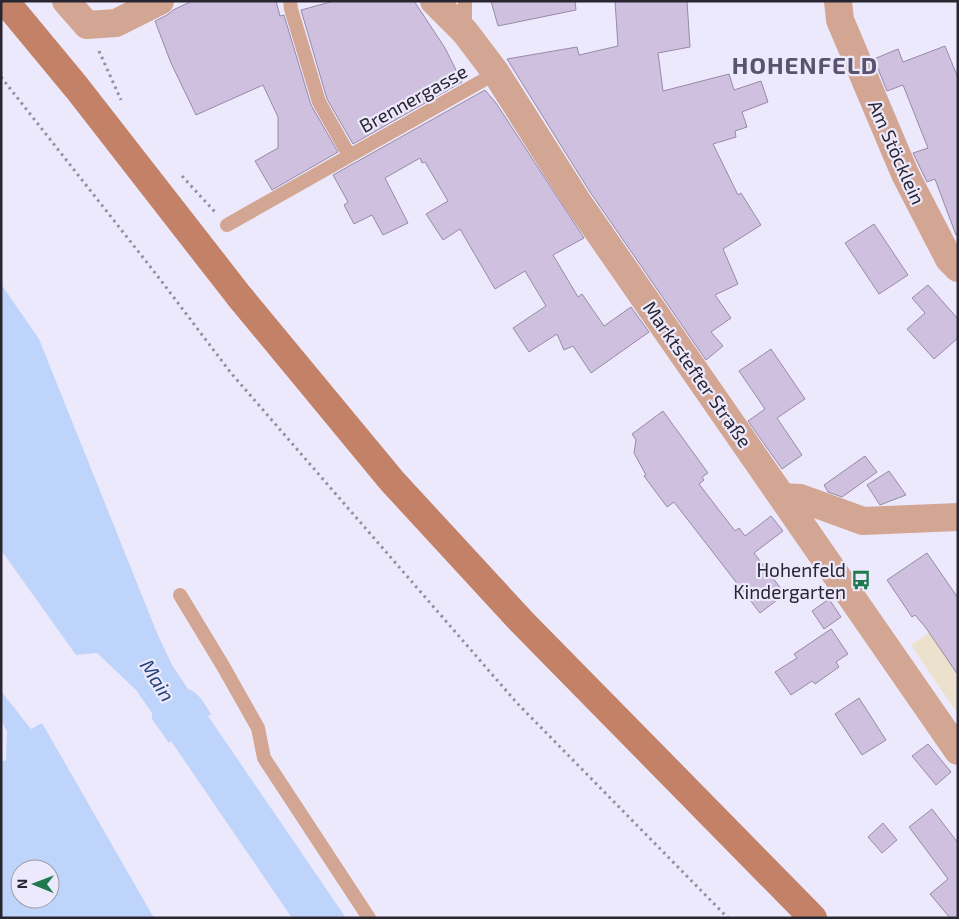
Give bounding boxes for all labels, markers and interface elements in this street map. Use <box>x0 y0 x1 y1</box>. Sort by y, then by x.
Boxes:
district label: HOHENFELD <box>732 50 878 79</box>
street label: Brennergasse <box>355 59 471 137</box>
street label: Am Stöcklein <box>864 96 930 208</box>
street label: Marktstefter Straße <box>639 296 757 452</box>
place label: Hohenfeld Kindergarten <box>733 558 846 603</box>
bus stop icon: Hohenfeld Kindergarten <box>850 569 872 591</box>
water label: Main <box>136 654 180 706</box>
north arrow <box>10 859 60 909</box>
text: N <box>13 879 30 889</box>

